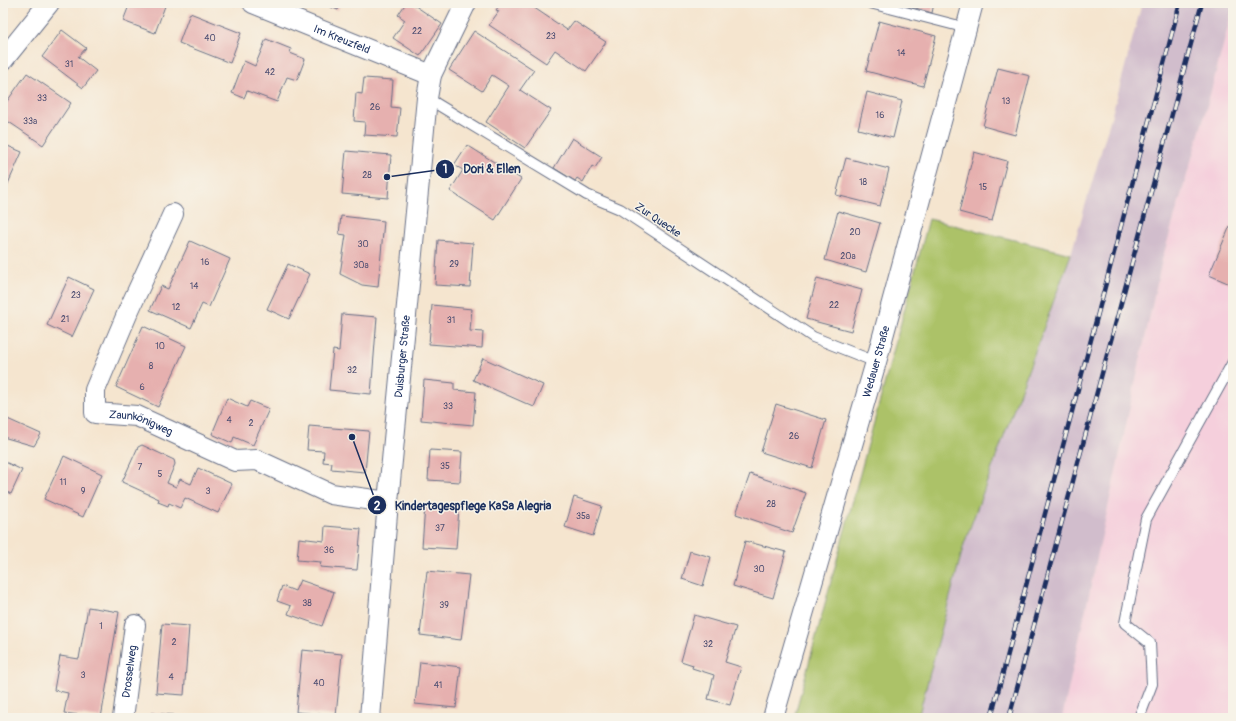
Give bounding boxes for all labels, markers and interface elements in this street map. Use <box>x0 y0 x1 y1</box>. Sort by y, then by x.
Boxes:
street label: Im Kreuzfeld <box>312 22 372 56</box>
house number: 22 <box>412 26 422 37</box>
house number: 23 <box>546 31 556 42</box>
house number: 40 <box>204 33 216 44</box>
house number: 14 <box>897 48 906 59</box>
house number: 31 <box>65 59 73 70</box>
house number: 42 <box>265 67 275 78</box>
house number: 33 <box>37 93 47 104</box>
house number: 13 <box>1002 96 1010 107</box>
house number: 26 <box>370 102 380 113</box>
house number: 16 <box>876 110 884 121</box>
house number: 33a <box>23 116 37 127</box>
callout: Dori & Ellen <box>435 157 529 181</box>
text: 1 <box>443 162 447 177</box>
text: Dori & Ellen <box>463 162 521 177</box>
house number: 28 <box>362 170 372 181</box>
house number: 18 <box>859 177 867 188</box>
house number: 15 <box>979 182 987 193</box>
street label: Zur Quecke <box>633 200 684 240</box>
house number: 20 <box>849 227 861 238</box>
house number: 30 <box>357 239 369 250</box>
house number: 20a <box>840 251 856 262</box>
house number: 16 <box>201 257 209 268</box>
house number: 29 <box>449 259 459 270</box>
house number: 30a <box>353 260 369 271</box>
house number: 14 <box>190 281 199 292</box>
house number: 23 <box>71 290 81 301</box>
house number: 22 <box>829 300 839 311</box>
house number: 12 <box>172 302 180 313</box>
house number: 21 <box>61 314 69 325</box>
street label: Duisburger Straße <box>392 314 413 398</box>
house number: 31 <box>447 315 455 326</box>
street label: Wedauer Straße <box>860 324 892 399</box>
house number: 10 <box>155 341 165 352</box>
house number: 8 <box>149 361 154 372</box>
house number: 32 <box>347 365 357 376</box>
house number: 6 <box>139 382 145 393</box>
house number: 33 <box>443 401 453 412</box>
street label: Zaunkönigweg <box>108 408 175 438</box>
house number: 4 <box>226 415 232 426</box>
house number: 2 <box>248 418 254 429</box>
house number: 26 <box>789 431 799 442</box>
house number: 35 <box>440 461 450 472</box>
house number: 7 <box>138 462 143 473</box>
house number: 5 <box>158 469 163 480</box>
house number: 11 <box>59 477 67 488</box>
house number: 9 <box>81 486 86 497</box>
house number: 3 <box>205 486 211 497</box>
callout: Kindertagespflege KaSa Alegria <box>367 493 559 517</box>
text: 2 <box>374 499 381 514</box>
text: Kindertagespflege KaSa Alegria <box>395 499 552 514</box>
house number: 28 <box>766 499 776 510</box>
house number: 35a <box>576 511 590 522</box>
house number: 37 <box>435 523 445 534</box>
house number: 36 <box>324 545 334 556</box>
house number: 30 <box>753 564 765 575</box>
house number: 38 <box>302 598 312 609</box>
house number: 39 <box>439 600 449 611</box>
house number: 1 <box>99 621 103 632</box>
house number: 2 <box>171 637 177 648</box>
house number: 32 <box>703 639 713 650</box>
street label: Drosselweg <box>119 644 139 698</box>
house number: 3 <box>80 670 86 681</box>
house number: 4 <box>168 672 174 683</box>
house number: 40 <box>313 678 325 689</box>
house number: 41 <box>434 680 442 691</box>

